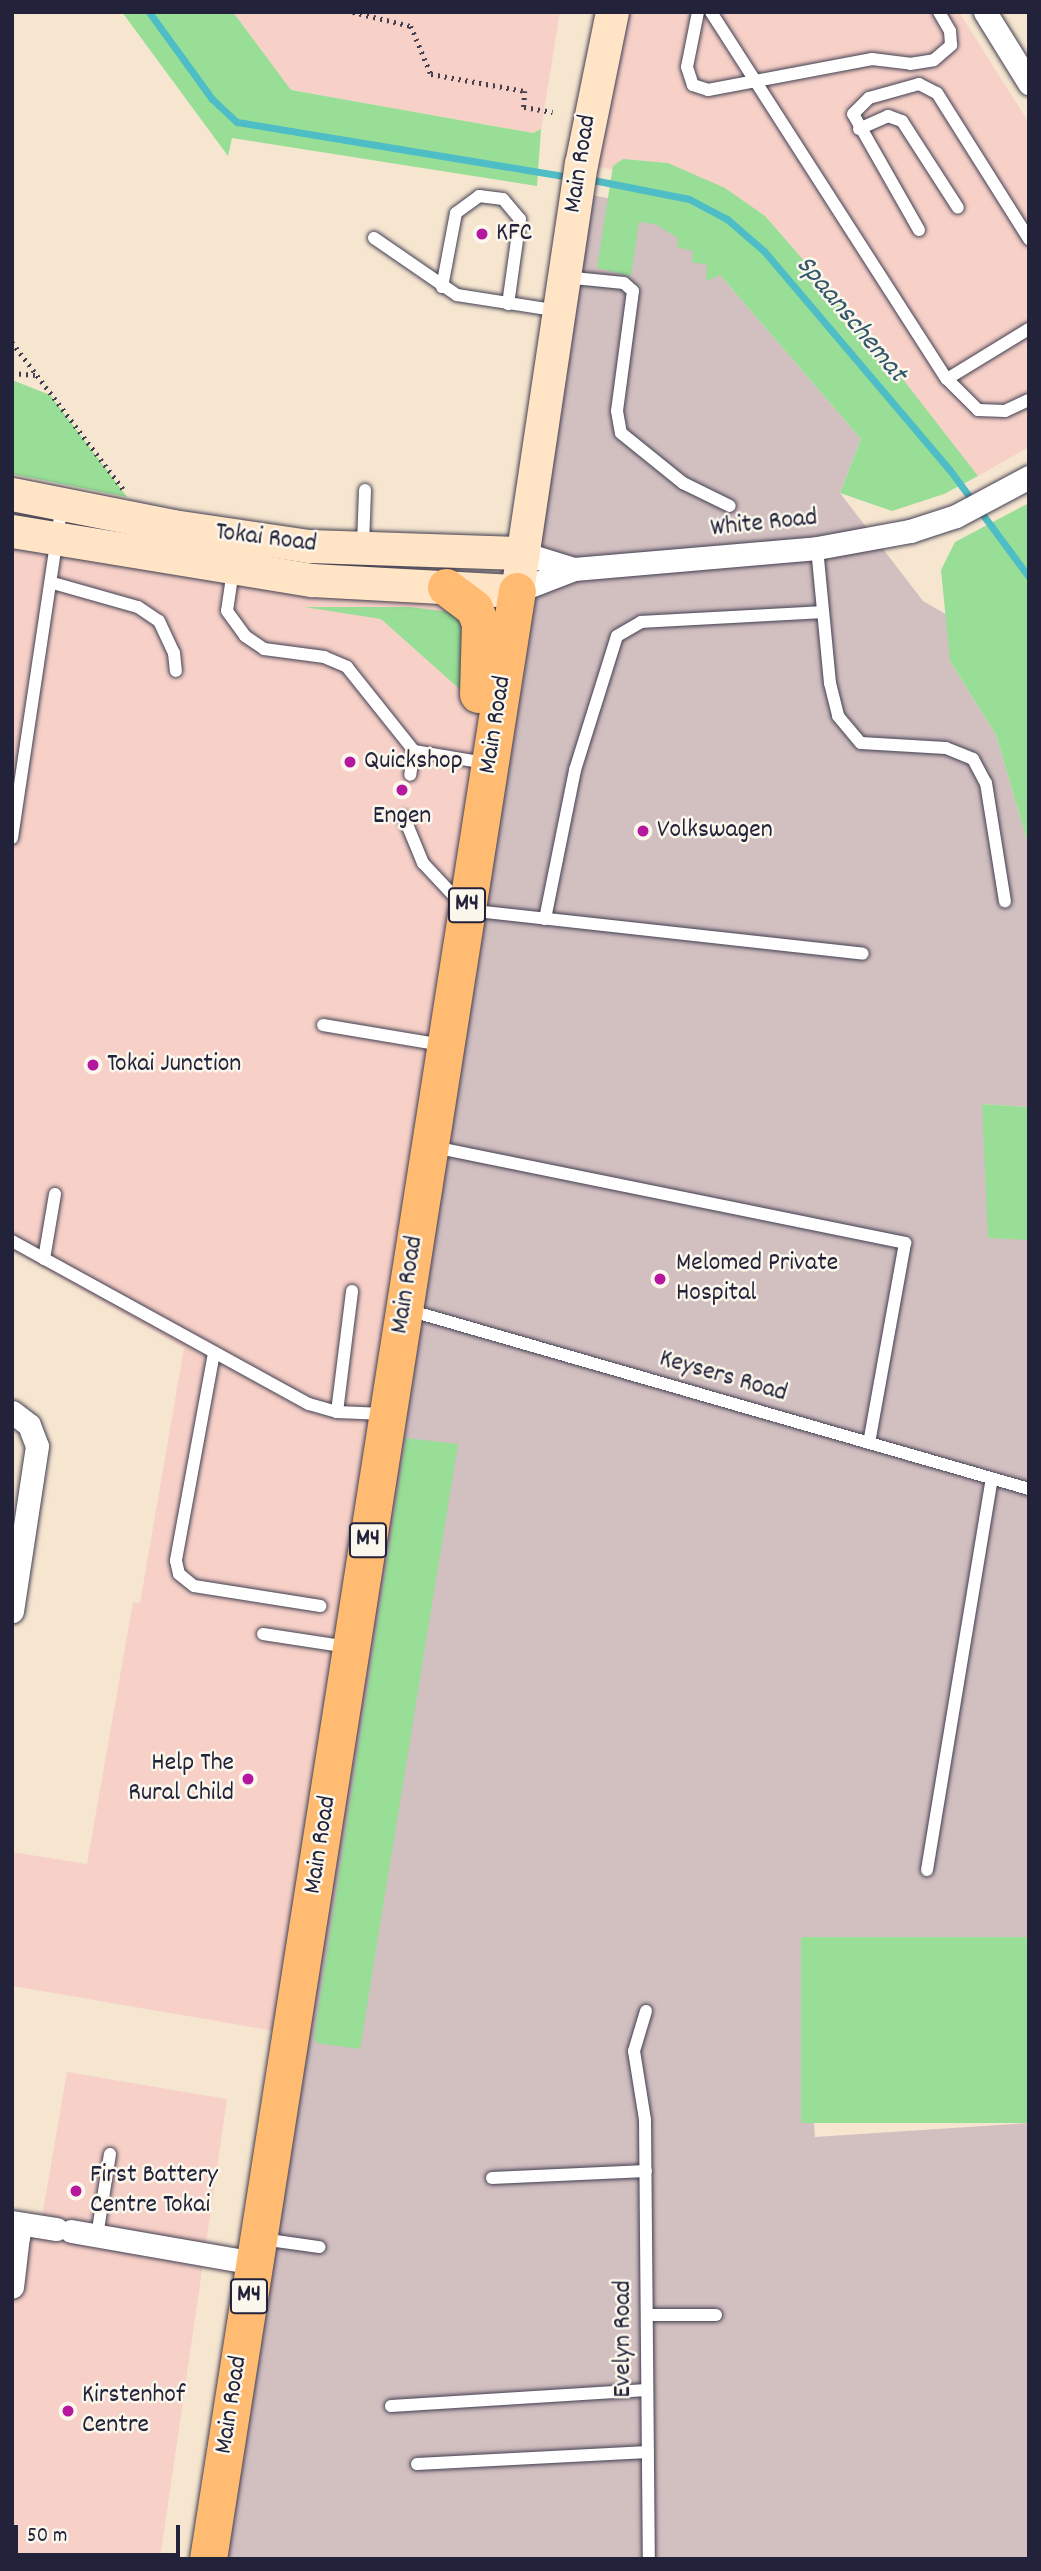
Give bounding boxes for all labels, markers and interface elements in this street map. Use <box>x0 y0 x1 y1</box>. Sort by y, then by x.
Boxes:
street label: Main Road <box>558 113 604 215</box>
place label: KFC <box>496 218 532 250</box>
marker: KFC <box>474 226 490 242</box>
water label: Spaanschemat <box>787 250 913 390</box>
street label: White Road <box>709 503 819 545</box>
street label: Tokai Road <box>214 517 318 561</box>
street label: Main Road <box>473 674 519 776</box>
place label: Quickshop <box>364 746 463 778</box>
marker: Quickshop <box>342 754 358 770</box>
marker: Engen <box>394 782 410 798</box>
place label: Engen <box>373 801 431 833</box>
place label: Volkswagen <box>657 815 773 847</box>
marker: Volkswagen <box>635 823 651 839</box>
road number: M4 <box>448 884 486 925</box>
place label: Tokai Junction <box>107 1049 241 1081</box>
marker: Tokai Junction <box>85 1057 101 1073</box>
street label: Main Road <box>385 1234 431 1336</box>
place label: Melomed Private Hospital <box>676 1248 838 1310</box>
marker: Melomed Private Hospital <box>650 1269 670 1289</box>
street label: Keysers Road <box>655 1344 791 1410</box>
road number: M4 <box>349 1520 387 1560</box>
place label: Help The Rural Child <box>128 1748 234 1810</box>
marker: Help The Rural Child <box>240 1771 256 1787</box>
street label: Main Road <box>298 1794 344 1896</box>
place label: First Battery Centre Tokai <box>90 2160 218 2222</box>
marker: First Battery Centre Tokai <box>68 2183 84 2199</box>
road number: M4 <box>230 2276 268 2316</box>
street label: Evelyn Road <box>608 2280 640 2398</box>
street label: Main Road <box>209 2354 255 2456</box>
place label: Kirstenhof Centre <box>82 2380 185 2442</box>
marker: Kirstenhof Centre <box>60 2403 76 2419</box>
scale bar <box>18 2512 184 2556</box>
text: 50 m <box>27 2522 67 2552</box>

